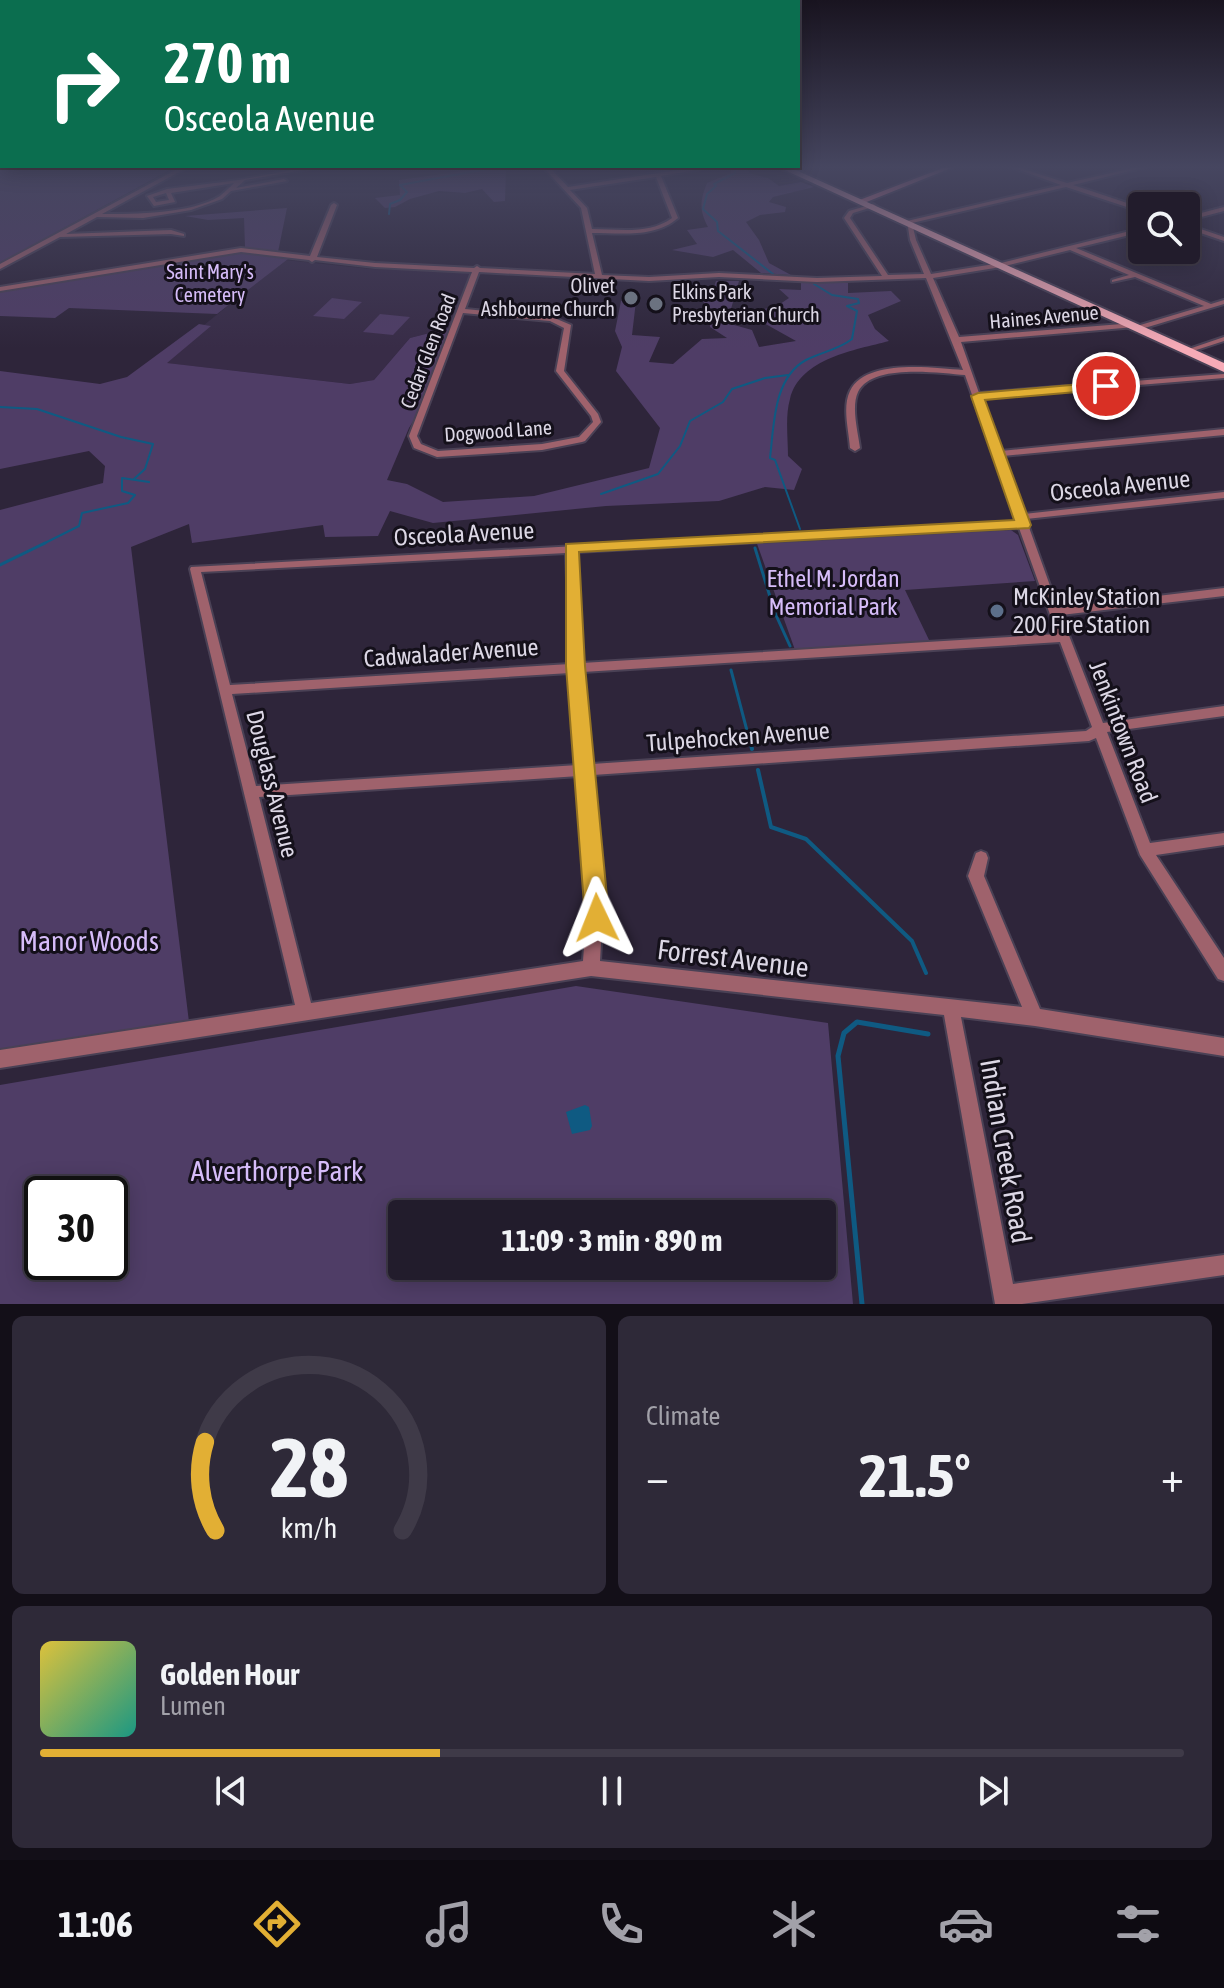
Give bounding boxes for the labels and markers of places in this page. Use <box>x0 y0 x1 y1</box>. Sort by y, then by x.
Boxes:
place label: Olivet Ashbourne Church <box>481 274 615 320</box>
place label: Elkins Park Presbyterian Church <box>672 280 820 326</box>
marker: Olivet Ashbourne Church <box>622 289 640 307</box>
marker: Elkins Park Presbyterian Church <box>647 295 665 313</box>
pin <box>1072 352 1140 420</box>
place label: McKinley Station 200 Fire Station <box>1013 583 1160 638</box>
marker: McKinley Station 200 Fire Station <box>988 602 1006 620</box>

